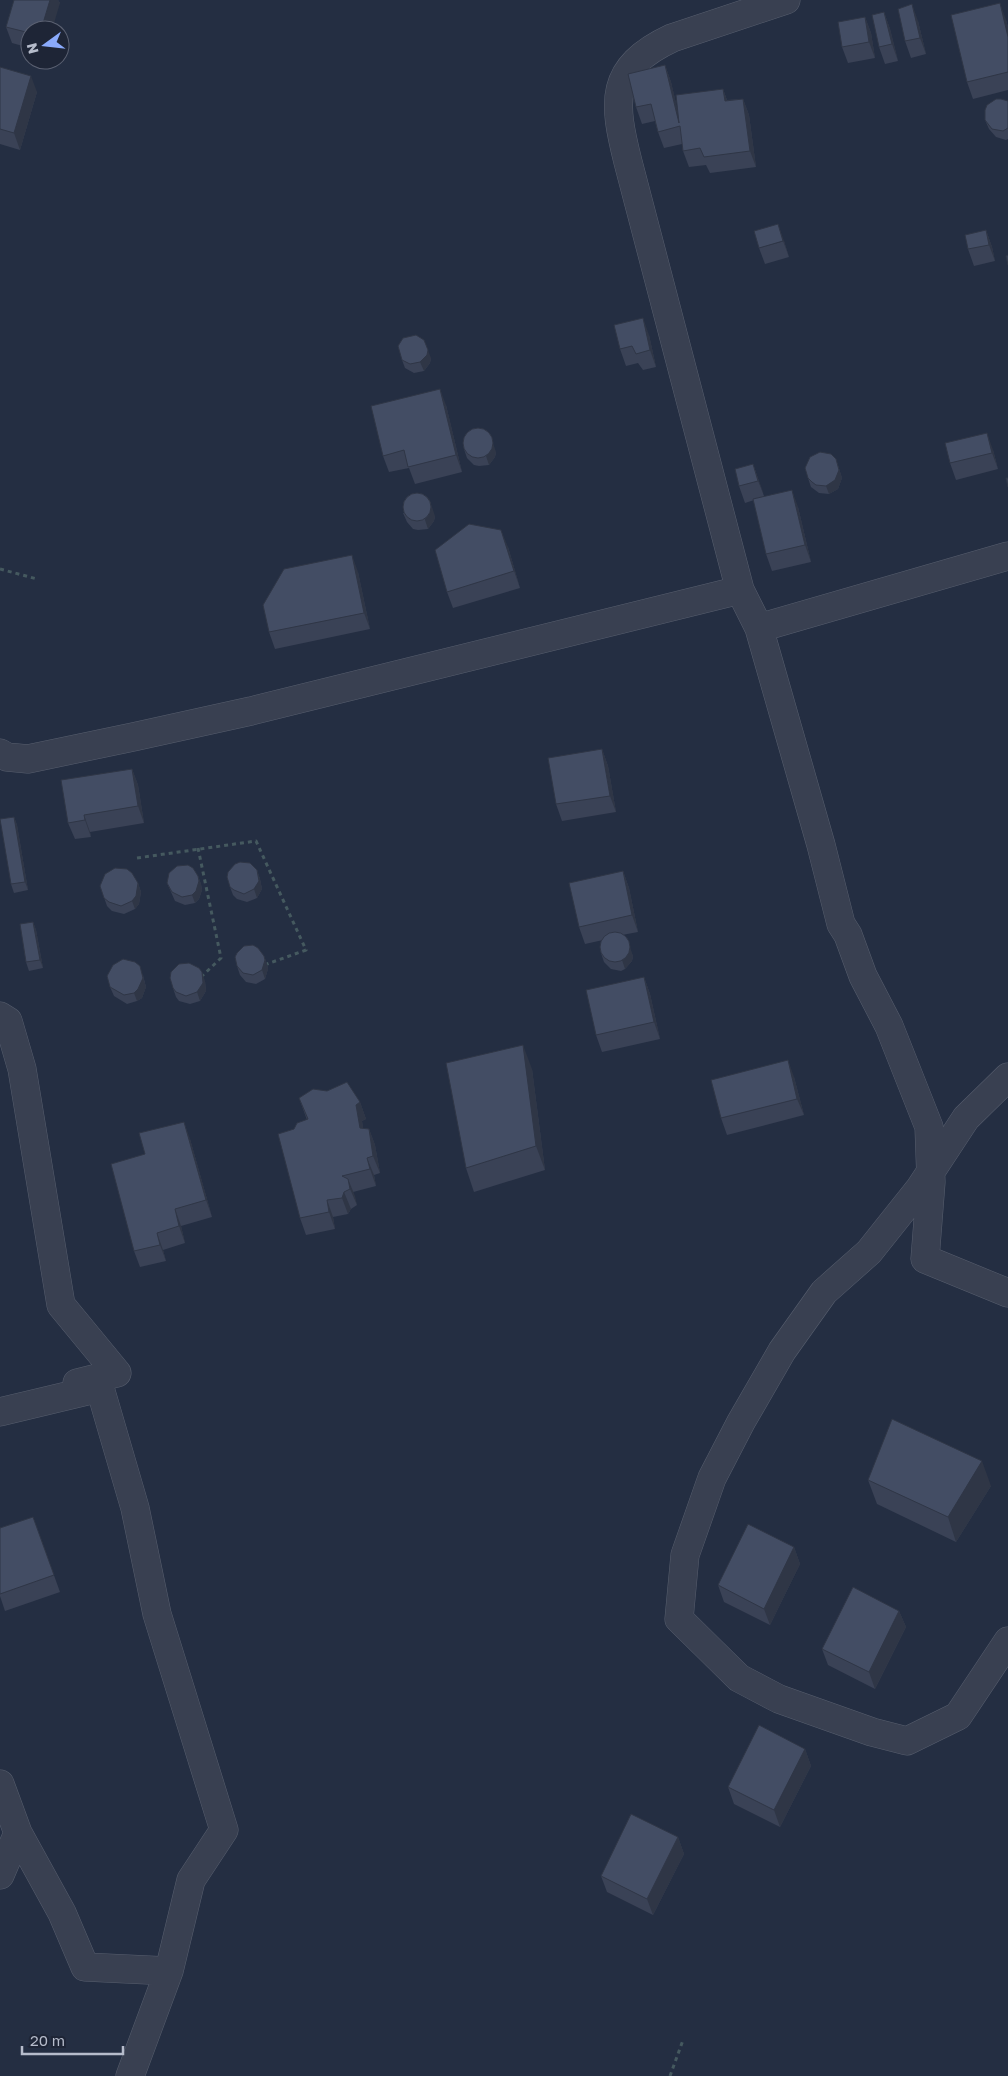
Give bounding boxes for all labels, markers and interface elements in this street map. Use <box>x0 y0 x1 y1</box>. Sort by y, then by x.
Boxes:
north arrow <box>20 20 70 70</box>
text: N <box>22 41 42 56</box>
scale bar <box>22 2024 124 2056</box>
text: 20 m <box>30 2031 65 2049</box>

